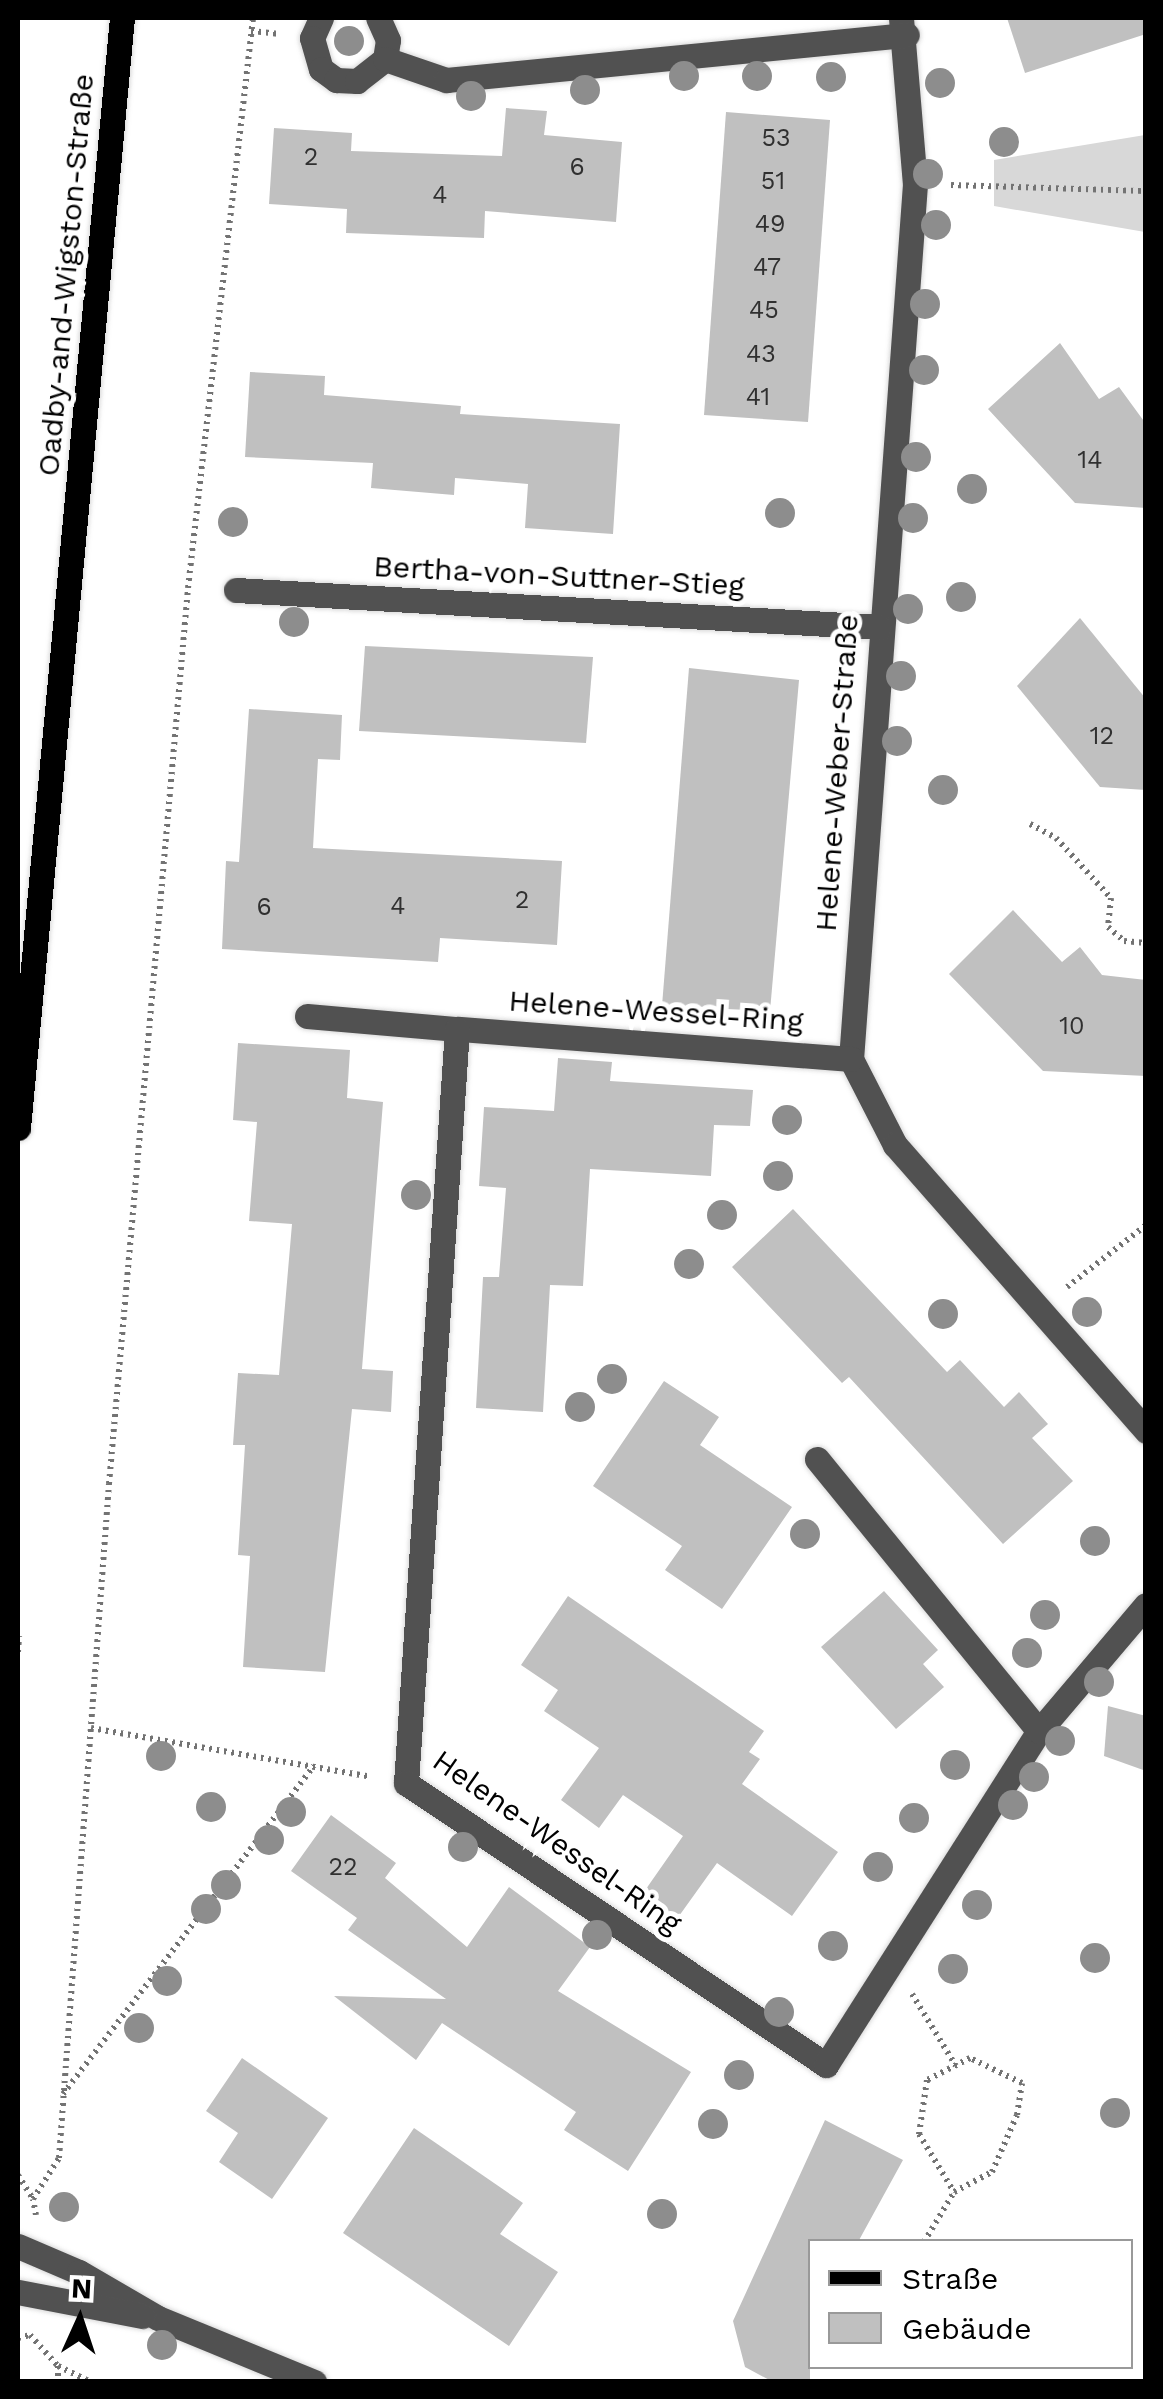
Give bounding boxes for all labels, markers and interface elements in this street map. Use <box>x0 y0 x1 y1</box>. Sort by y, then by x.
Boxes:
street label: Oadby-and-Wigston-Straße <box>30 72 102 478</box>
house number: 53 <box>761 123 791 153</box>
house number: 2 <box>304 142 318 172</box>
house number: 6 <box>569 152 585 182</box>
house number: 51 <box>761 166 785 196</box>
house number: 4 <box>432 180 448 210</box>
house number: 49 <box>755 209 785 239</box>
house number: 47 <box>753 252 781 282</box>
house number: 45 <box>749 295 779 325</box>
house number: 43 <box>746 339 776 369</box>
house number: 41 <box>746 382 770 412</box>
house number: 14 <box>1077 445 1103 475</box>
street label: Bertha-von-Suttner-Stieg <box>373 548 745 604</box>
street label: Helene-Weber-Straße <box>808 613 866 933</box>
house number: 12 <box>1090 721 1114 751</box>
house number: 2 <box>515 885 529 915</box>
house number: 4 <box>390 891 406 921</box>
house number: 6 <box>256 892 272 922</box>
street label: Helene-Wessel-Ring <box>507 983 805 1039</box>
house number: 10 <box>1059 1011 1085 1041</box>
street label: Helene-Wessel-Ring <box>426 1743 688 1941</box>
house number: 22 <box>328 1852 358 1882</box>
legend <box>808 2239 1133 2369</box>
text: Straße <box>902 2261 998 2296</box>
north arrow <box>30 2269 130 2369</box>
text: N <box>70 2272 93 2306</box>
text: Gebäude <box>902 2311 1031 2346</box>

